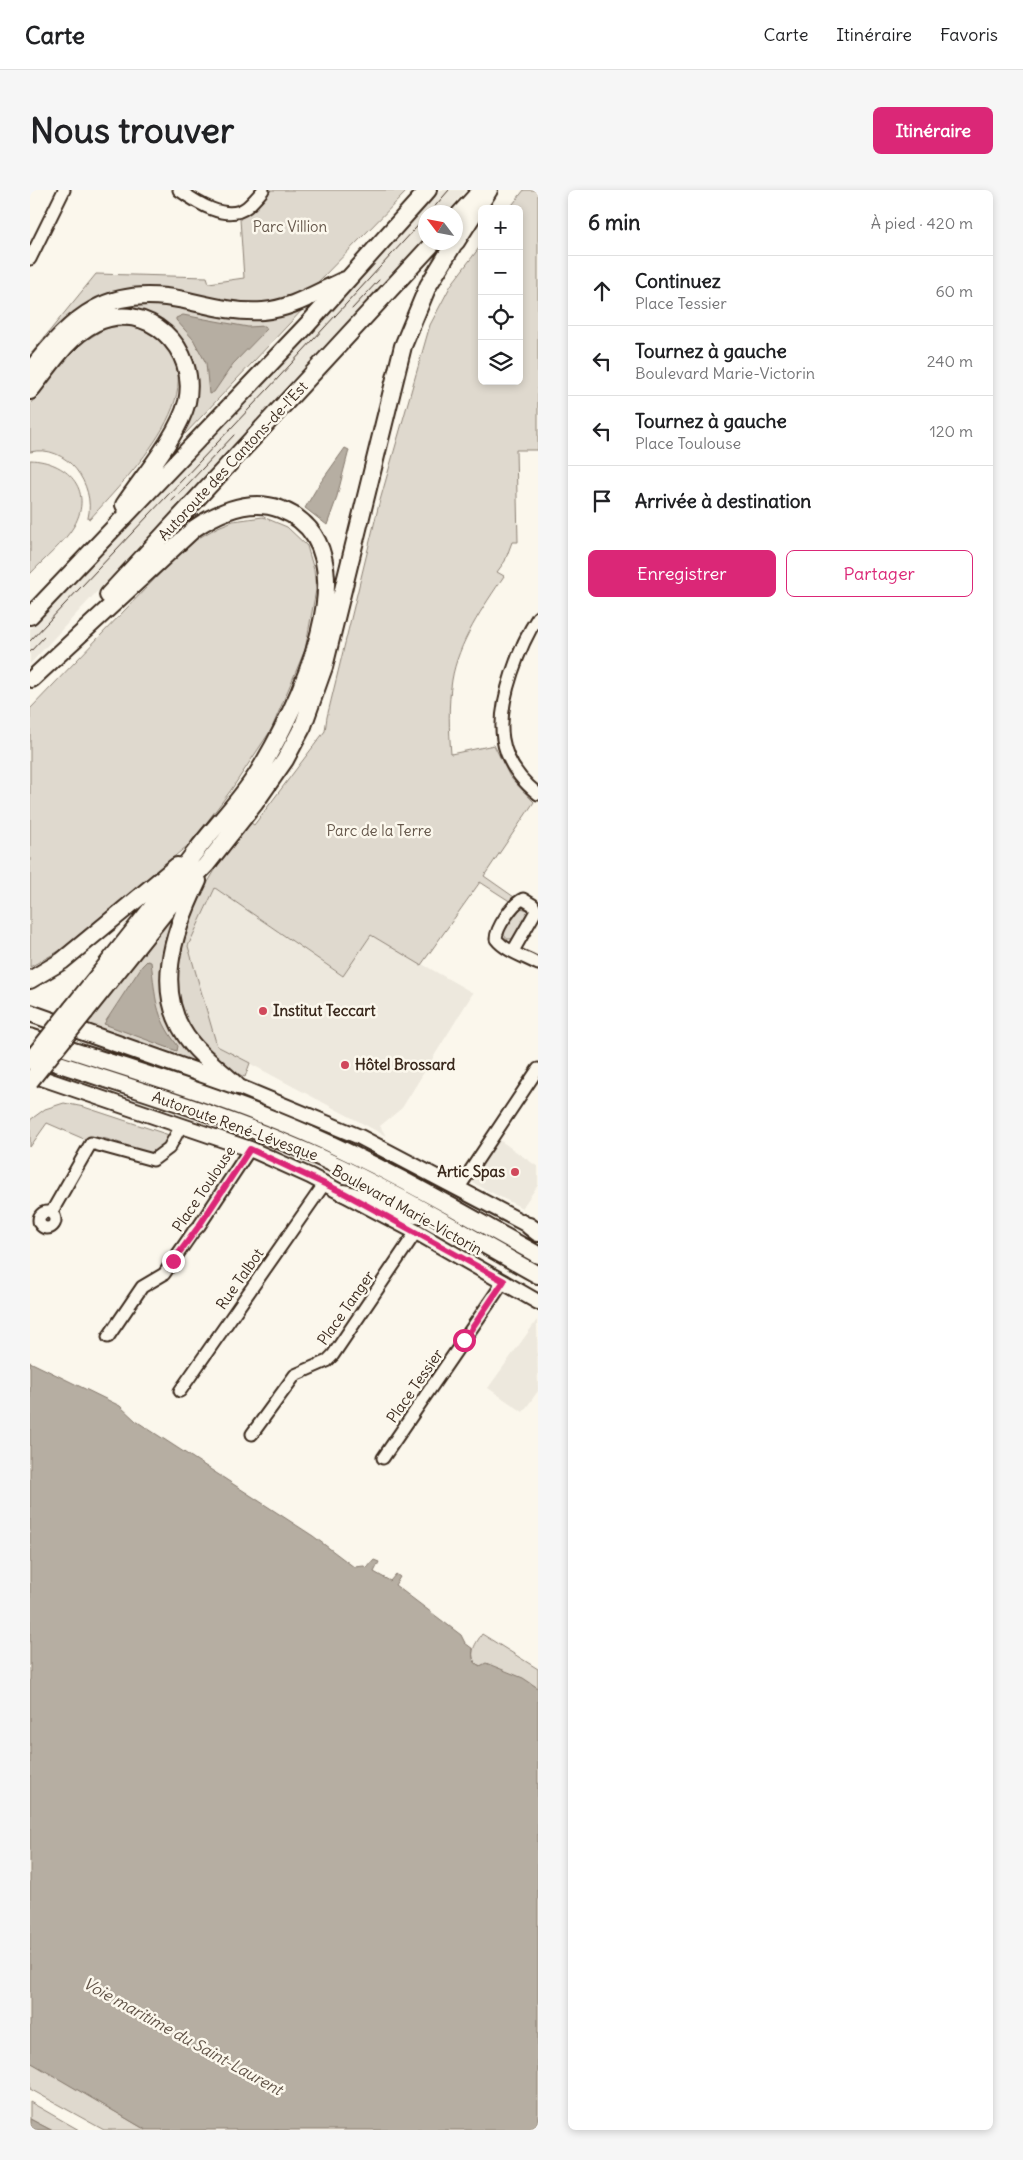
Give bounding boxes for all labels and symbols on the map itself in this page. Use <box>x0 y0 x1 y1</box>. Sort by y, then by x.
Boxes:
north arrow <box>418 205 463 250</box>
park label: Parc Villion <box>253 217 327 236</box>
street label: Autoroute des Cantons-de-l'Est <box>154 377 312 544</box>
park label: Parc de la Terre <box>326 821 432 840</box>
place label: Institut Teccart <box>273 1001 376 1020</box>
marker: Institut Teccart <box>257 1005 269 1017</box>
place label: Hôtel Brossard <box>355 1055 455 1074</box>
marker: Hôtel Brossard <box>339 1059 351 1071</box>
street label: Autoroute René-Lévesque <box>150 1087 321 1164</box>
street label: Place Toulouse <box>168 1142 239 1235</box>
street label: Boulevard Marie-Victorin <box>329 1160 486 1259</box>
place label: Artic Spas <box>437 1162 505 1182</box>
marker: Artic Spas <box>509 1166 521 1178</box>
street label: Rue Talbot <box>212 1244 268 1313</box>
route end <box>162 1250 185 1273</box>
street label: Place Tanger <box>313 1267 378 1349</box>
route start <box>453 1329 476 1352</box>
street label: Place Tessier <box>382 1345 447 1426</box>
water label: Voie maritime du Saint-Laurent <box>80 1973 288 2100</box>

